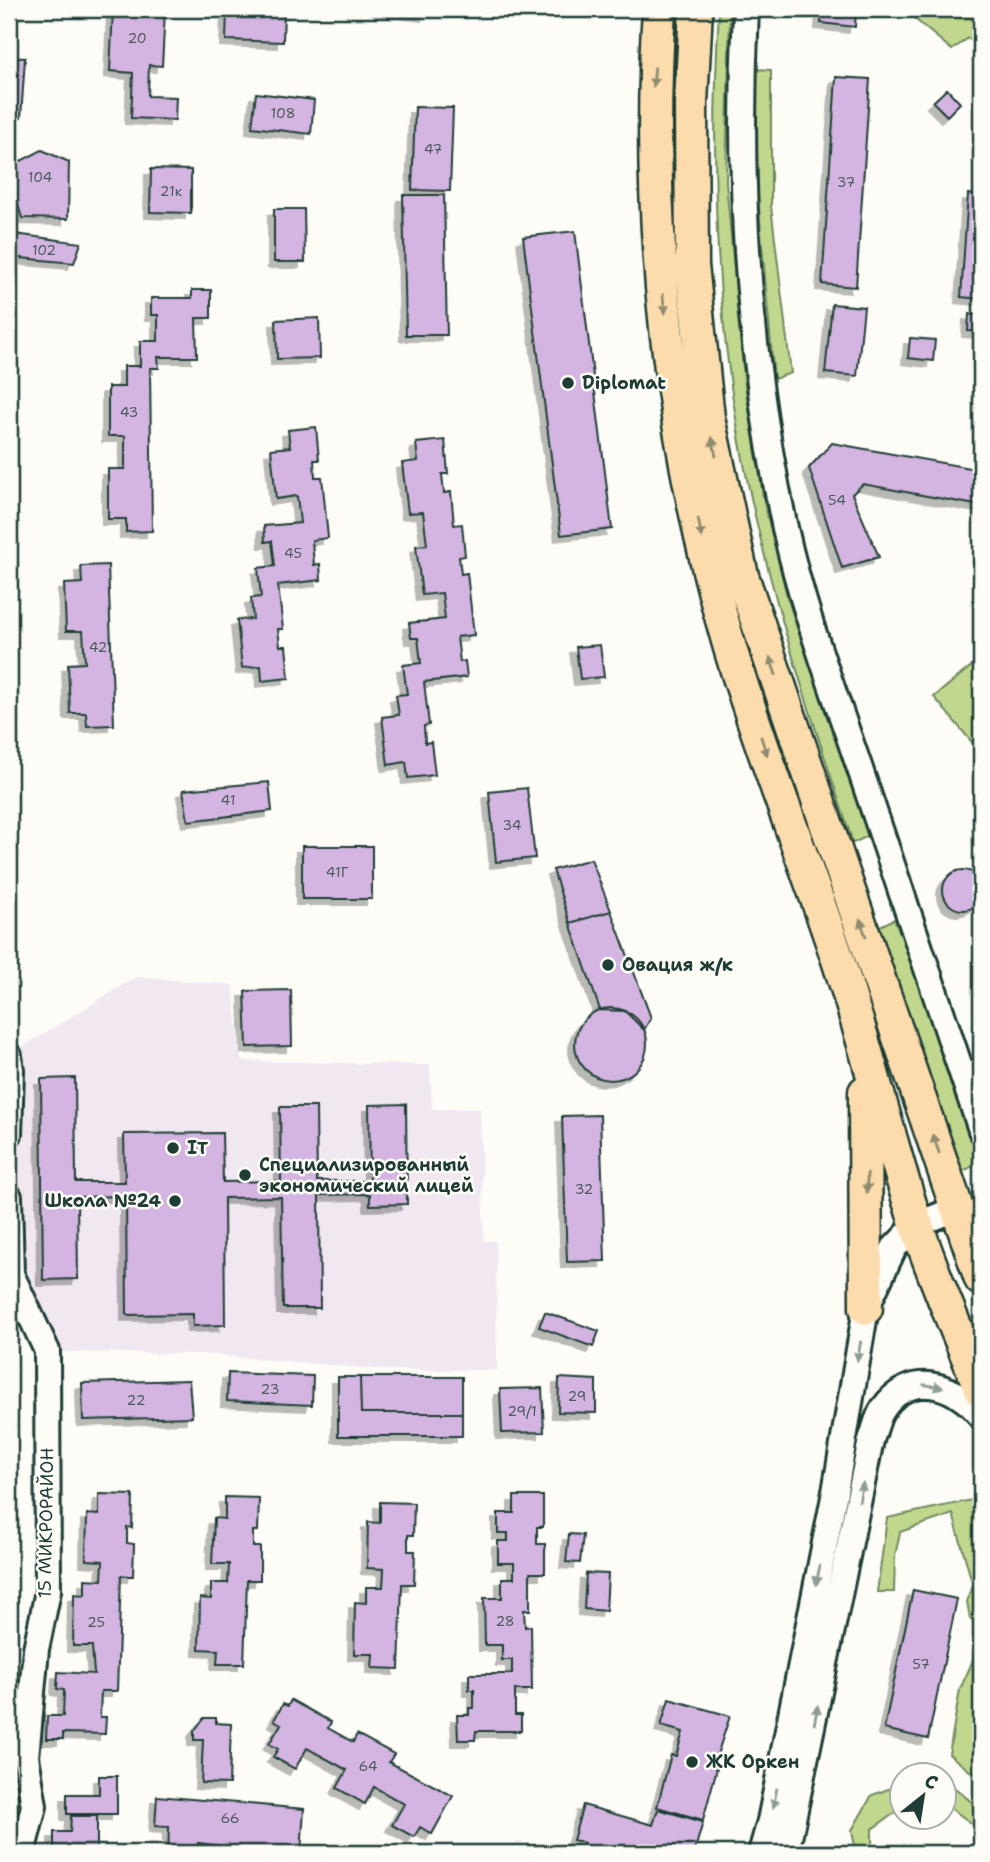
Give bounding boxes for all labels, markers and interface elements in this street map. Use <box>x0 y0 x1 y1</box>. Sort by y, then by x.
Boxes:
house number: 20 <box>127 29 147 47</box>
one-way arrow <box>649 66 660 88</box>
house number: 108 <box>271 104 295 122</box>
house number: 47 <box>424 140 442 158</box>
house number: 104 <box>28 168 53 186</box>
house number: 37 <box>837 173 855 191</box>
house number: 21к <box>160 182 183 200</box>
house number: 102 <box>32 241 56 259</box>
one-way arrow <box>658 293 669 315</box>
place label: Diplomat <box>582 371 666 395</box>
marker: Diplomat <box>560 375 576 391</box>
house number: 43 <box>120 403 138 421</box>
one-way arrow <box>708 436 719 458</box>
house number: 54 <box>828 491 846 509</box>
one-way arrow <box>695 517 706 539</box>
house number: 45 <box>284 544 302 562</box>
house number: 42 <box>89 638 107 656</box>
one-way arrow <box>767 656 778 677</box>
one-way arrow <box>759 736 770 757</box>
house number: 41 <box>221 791 235 809</box>
house number: 34 <box>502 816 522 834</box>
house number: 41Г <box>326 863 349 881</box>
one-way arrow <box>857 918 867 939</box>
place label: Овация ж/к <box>622 953 733 977</box>
marker: Овация ж/к <box>600 957 616 973</box>
one-way arrow <box>930 1133 941 1154</box>
place label: IT <box>187 1136 208 1160</box>
marker: IT <box>165 1140 181 1156</box>
place label: Специализированный экономический лицей <box>259 1153 474 1198</box>
marker: Специализированный экономический лицей <box>237 1167 253 1183</box>
one-way arrow <box>862 1172 873 1194</box>
house number: 32 <box>575 1180 593 1198</box>
place label: Школа №24 <box>44 1189 161 1213</box>
marker: Школа №24 <box>167 1193 183 1209</box>
one-way arrow <box>853 1340 864 1362</box>
house number: 23 <box>261 1380 279 1398</box>
one-way arrow <box>922 1381 944 1392</box>
house number: 29 <box>568 1387 586 1405</box>
house number: 22 <box>127 1391 145 1409</box>
house number: 29/1 <box>507 1402 537 1420</box>
street label: 15 МИКРОРАЙОН <box>33 1447 59 1599</box>
one-way arrow <box>855 1481 866 1503</box>
one-way arrow <box>813 1564 824 1586</box>
house number: 28 <box>495 1612 515 1630</box>
house number: 25 <box>87 1613 105 1631</box>
house number: 57 <box>912 1655 930 1673</box>
one-way arrow <box>810 1704 821 1726</box>
place label: ЖК Оркен <box>706 1750 799 1774</box>
marker: ЖК Оркен <box>684 1754 700 1770</box>
house number: 64 <box>358 1757 378 1775</box>
north arrow <box>888 1760 958 1830</box>
text: С <box>920 1768 943 1795</box>
one-way arrow <box>769 1787 780 1809</box>
house number: 66 <box>220 1809 240 1827</box>

